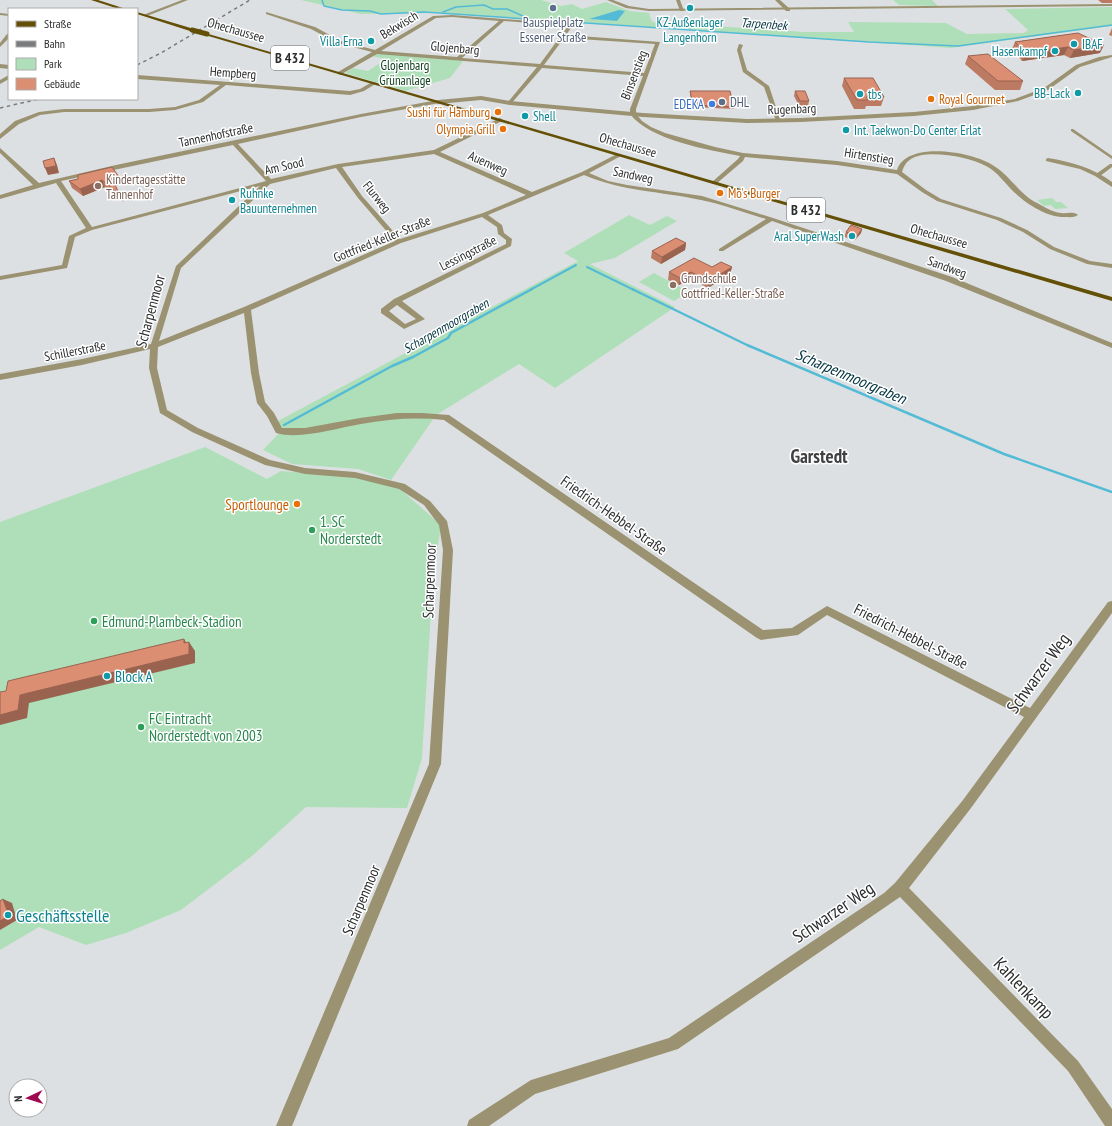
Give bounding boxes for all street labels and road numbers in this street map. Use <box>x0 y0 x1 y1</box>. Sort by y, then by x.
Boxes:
street label: Bekwisch <box>377 7 422 43</box>
street label: Ohechaussee <box>205 14 267 46</box>
street label: Glojenbarg <box>430 37 480 59</box>
road number: B 432 <box>271 46 309 70</box>
street label: Binsenstieg <box>617 48 651 102</box>
street label: Hempberg <box>209 63 257 83</box>
street label: Rugenbarg <box>767 100 817 118</box>
street label: Tannenhofstraße <box>177 119 255 151</box>
street label: Ohechaussee <box>597 129 659 161</box>
street label: Hirtenstieg <box>843 144 895 168</box>
street label: Auenweg <box>466 147 510 179</box>
street label: Am Sood <box>263 153 305 179</box>
street label: Sandweg <box>611 162 655 188</box>
street label: Flurweg <box>359 178 395 216</box>
road number: B 432 <box>787 198 825 222</box>
street label: Gottfried-Keller-Straße <box>331 212 433 266</box>
street label: Ohechaussee <box>908 220 970 252</box>
street label: Lessingstraße <box>437 231 499 275</box>
street label: Sandweg <box>925 252 969 282</box>
street label: Scharpenmoor <box>131 272 169 349</box>
street label: Schillerstraße <box>43 337 107 365</box>
street label: Friedrich-Hebbel-Straße <box>557 471 671 559</box>
street label: Scharpenmoor <box>418 543 440 619</box>
street label: Friedrich-Hebbel-Straße <box>851 599 971 673</box>
street label: Schwarzer Weg <box>1001 628 1075 718</box>
street label: Scharpenmoor <box>338 861 385 938</box>
street label: Schwarzer Weg <box>788 876 878 948</box>
street label: Kahlenkamp <box>989 952 1059 1024</box>

